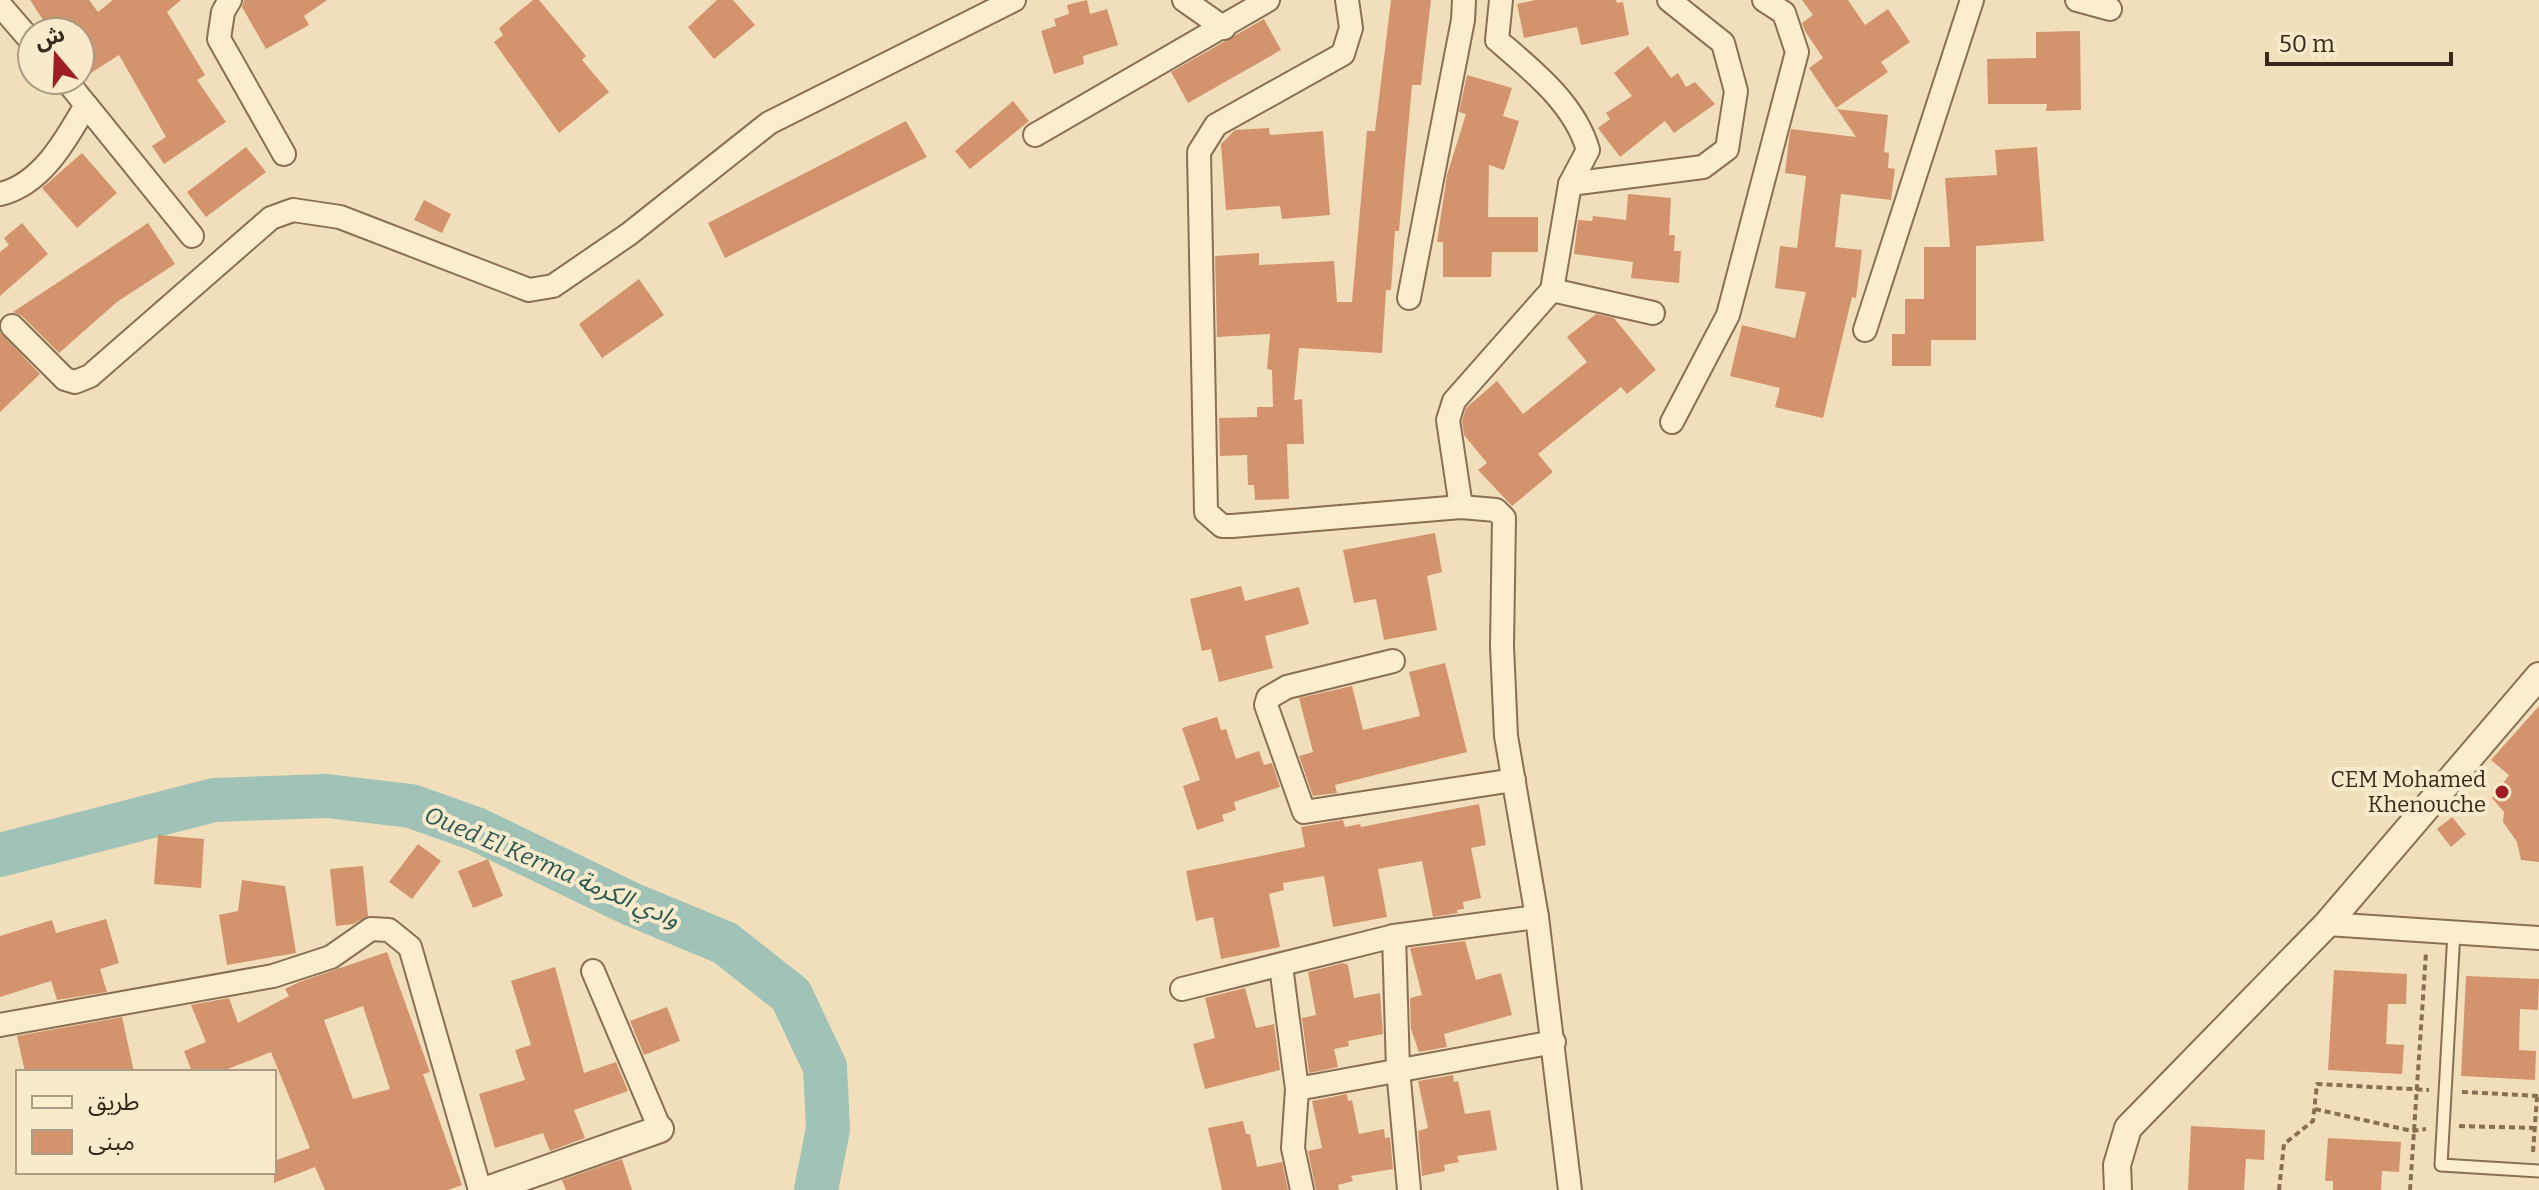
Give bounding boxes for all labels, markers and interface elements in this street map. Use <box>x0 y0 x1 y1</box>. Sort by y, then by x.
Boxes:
north arrow <box>16 16 96 96</box>
scale bar <box>2267 16 2451 66</box>
text: ش <box>31 20 68 55</box>
text: 50 m <box>2279 30 2335 58</box>
place label: CEM Mohamed Khenouche <box>2330 766 2486 818</box>
marker: CEM Mohamed Khenouche <box>2493 783 2511 801</box>
water label: Oued El Kerma وادي الكرمة <box>419 801 684 938</box>
legend <box>16 1070 276 1174</box>
text: طريق <box>88 1088 140 1117</box>
text: مبنى <box>88 1128 135 1156</box>

